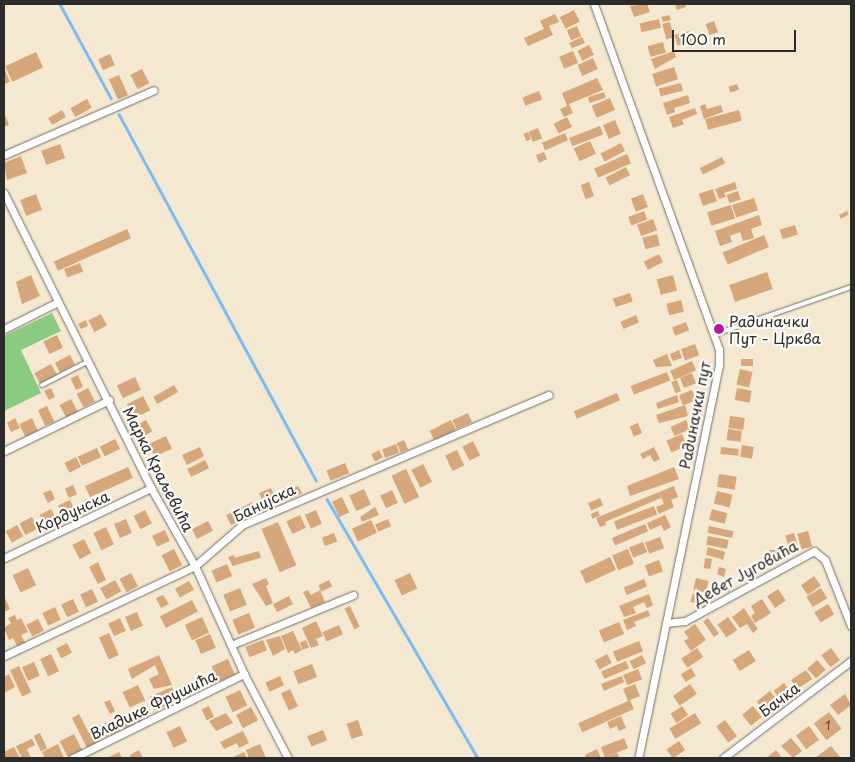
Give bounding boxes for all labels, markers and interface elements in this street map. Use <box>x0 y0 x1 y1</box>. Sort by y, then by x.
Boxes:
scale bar <box>675 20 799 52</box>
text: 100 m <box>680 27 726 50</box>
place label: Радиначки Пут - Црква <box>729 311 821 346</box>
marker: Радиначки Пут - Црква <box>713 323 725 335</box>
street label: Радиначки пут <box>675 359 713 471</box>
street label: Марка Краљевића <box>119 403 199 535</box>
street label: Банијска <box>230 479 298 525</box>
street label: Кордунска <box>32 486 112 536</box>
street label: Девет Југовића <box>689 536 801 608</box>
street label: Владике Фрушића <box>87 666 219 742</box>
street label: Бачка <box>755 678 803 720</box>
house number: 1 <box>825 719 831 733</box>

